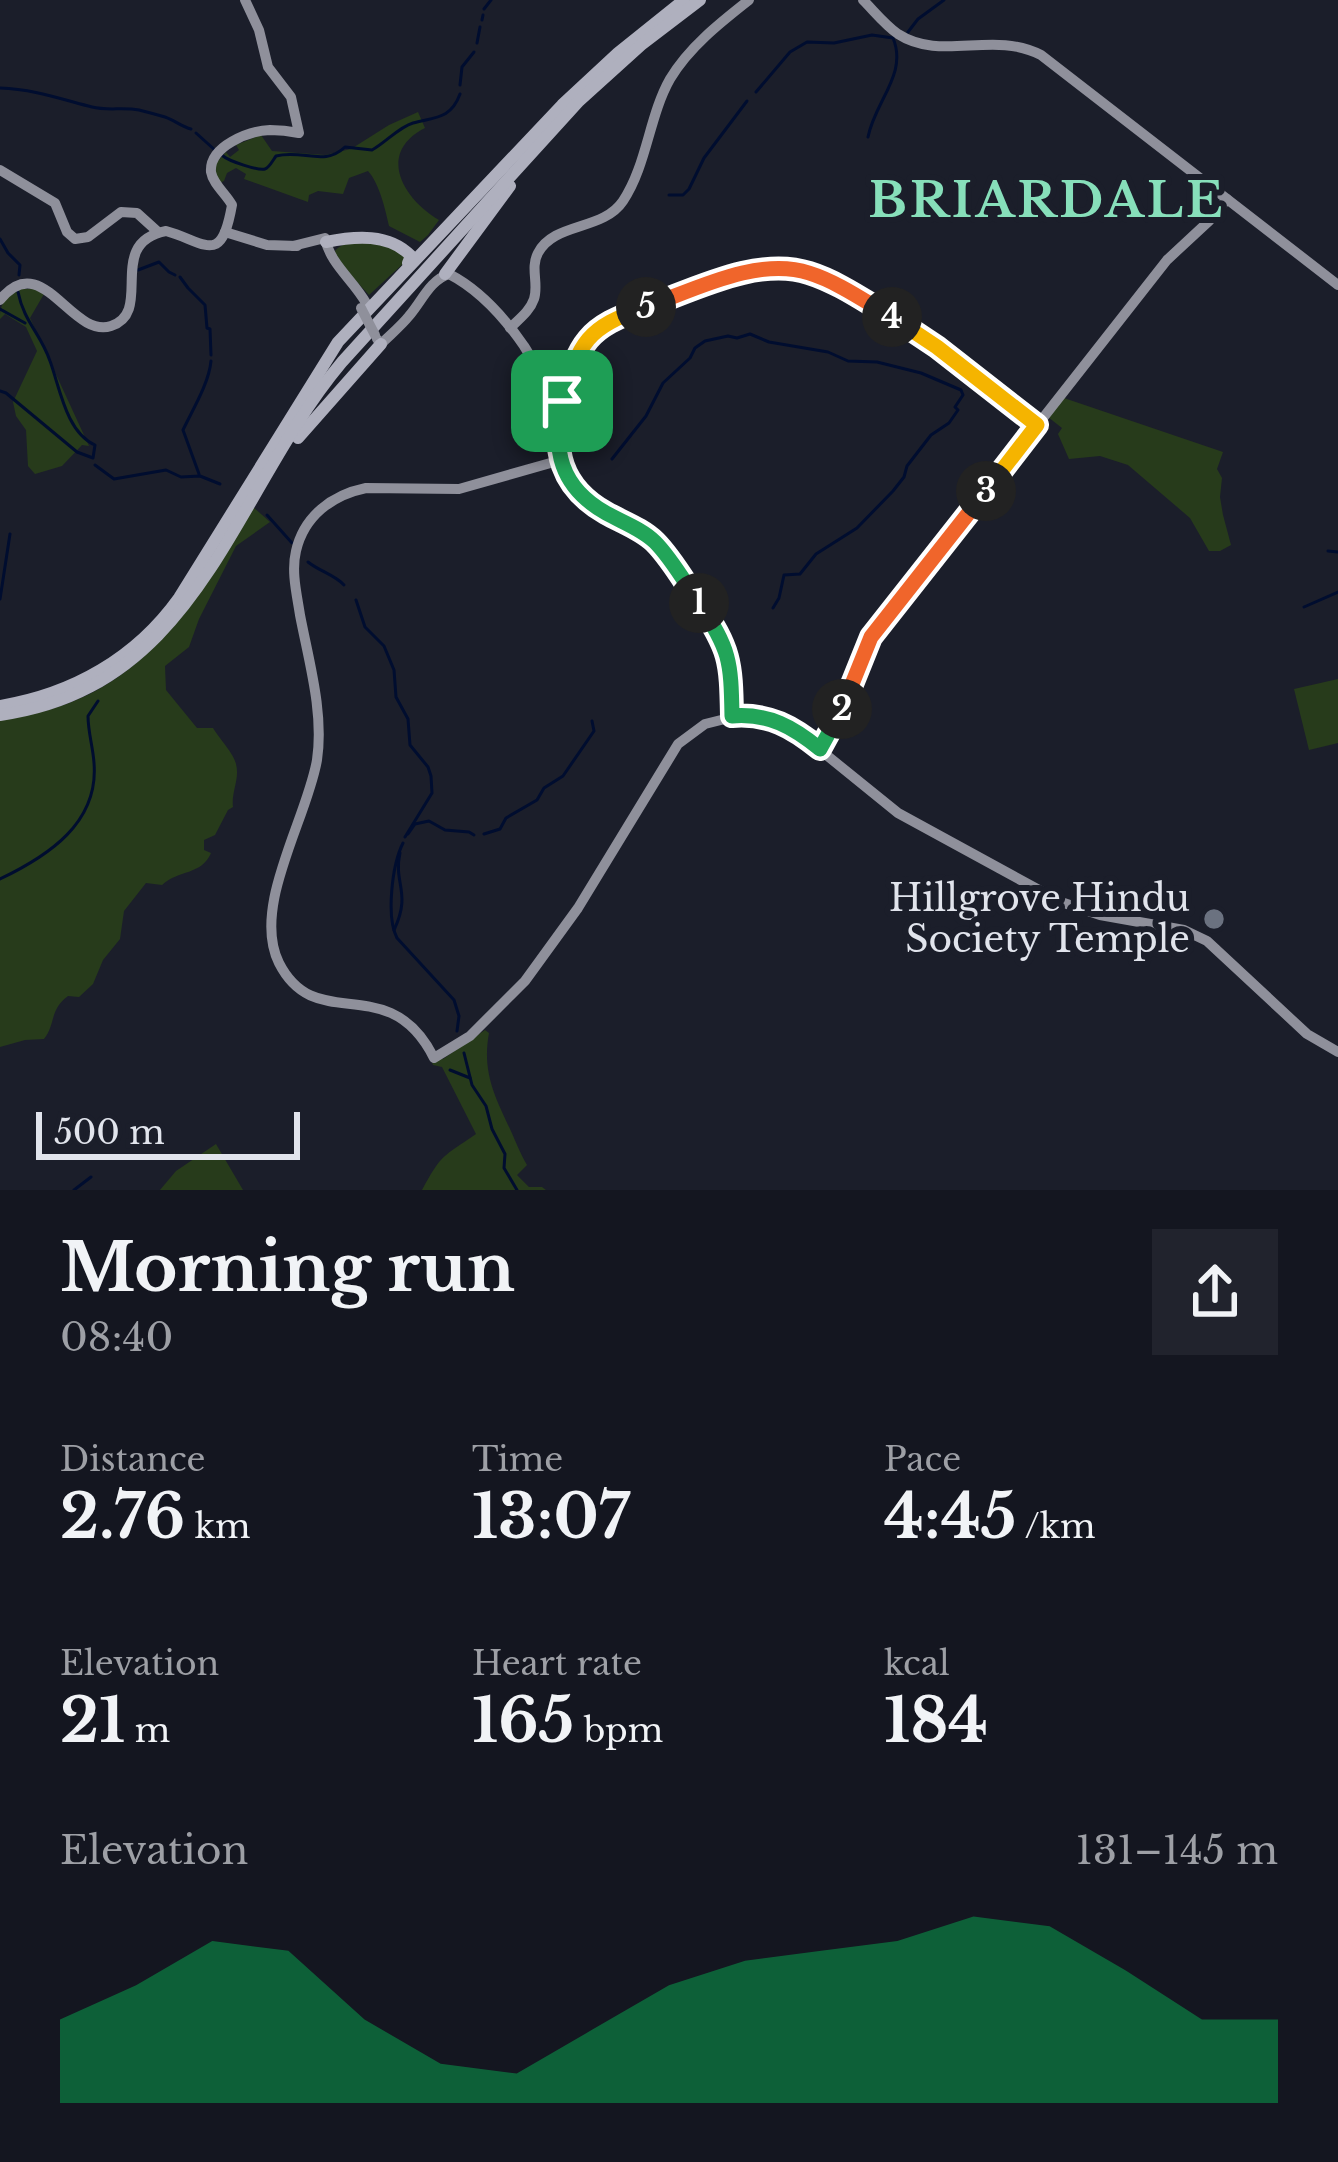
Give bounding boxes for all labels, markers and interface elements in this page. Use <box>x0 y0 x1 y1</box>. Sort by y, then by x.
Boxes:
district label: BRIARDALE <box>868 170 1226 230</box>
pin: 5 <box>616 277 676 337</box>
text: 5 <box>636 286 656 327</box>
pin: 4 <box>862 287 922 347</box>
text: 4 <box>881 296 903 337</box>
pin <box>511 350 613 452</box>
icon: arrive <box>529 368 595 434</box>
pin: 3 <box>956 461 1016 521</box>
text: 3 <box>975 470 997 511</box>
pin: 1 <box>669 573 729 633</box>
text: 1 <box>692 582 706 623</box>
pin: 2 <box>812 679 872 739</box>
text: 2 <box>831 688 853 729</box>
place label: Hillgrove Hindu Society Temple <box>889 876 1190 962</box>
marker: Hillgrove Hindu Society Temple <box>1201 906 1227 932</box>
scale bar <box>36 1106 300 1159</box>
text: 500 m <box>54 1112 165 1153</box>
text: Morning run <box>60 1227 515 1309</box>
button: share <box>1152 1229 1278 1355</box>
text: 08:40 <box>60 1313 173 1362</box>
text: Distance <box>60 1439 206 1480</box>
text: Time <box>472 1439 563 1480</box>
text: Pace <box>884 1439 961 1480</box>
text: 2.76 <box>60 1480 185 1554</box>
text: 13:07 <box>472 1480 630 1554</box>
text: 4:45 <box>884 1480 1016 1554</box>
text: km <box>185 1506 251 1547</box>
text: /km <box>1016 1506 1096 1547</box>
text: Elevation <box>60 1643 219 1684</box>
text: Heart rate <box>472 1643 642 1684</box>
text: kcal <box>884 1643 950 1684</box>
text: 21 <box>60 1684 125 1758</box>
text: 165 <box>472 1684 574 1758</box>
text: 184 <box>884 1684 988 1758</box>
text: m <box>125 1710 170 1751</box>
text: bpm <box>574 1710 663 1751</box>
text: Elevation <box>60 1826 248 1875</box>
text: 131–145 m <box>1076 1826 1278 1875</box>

